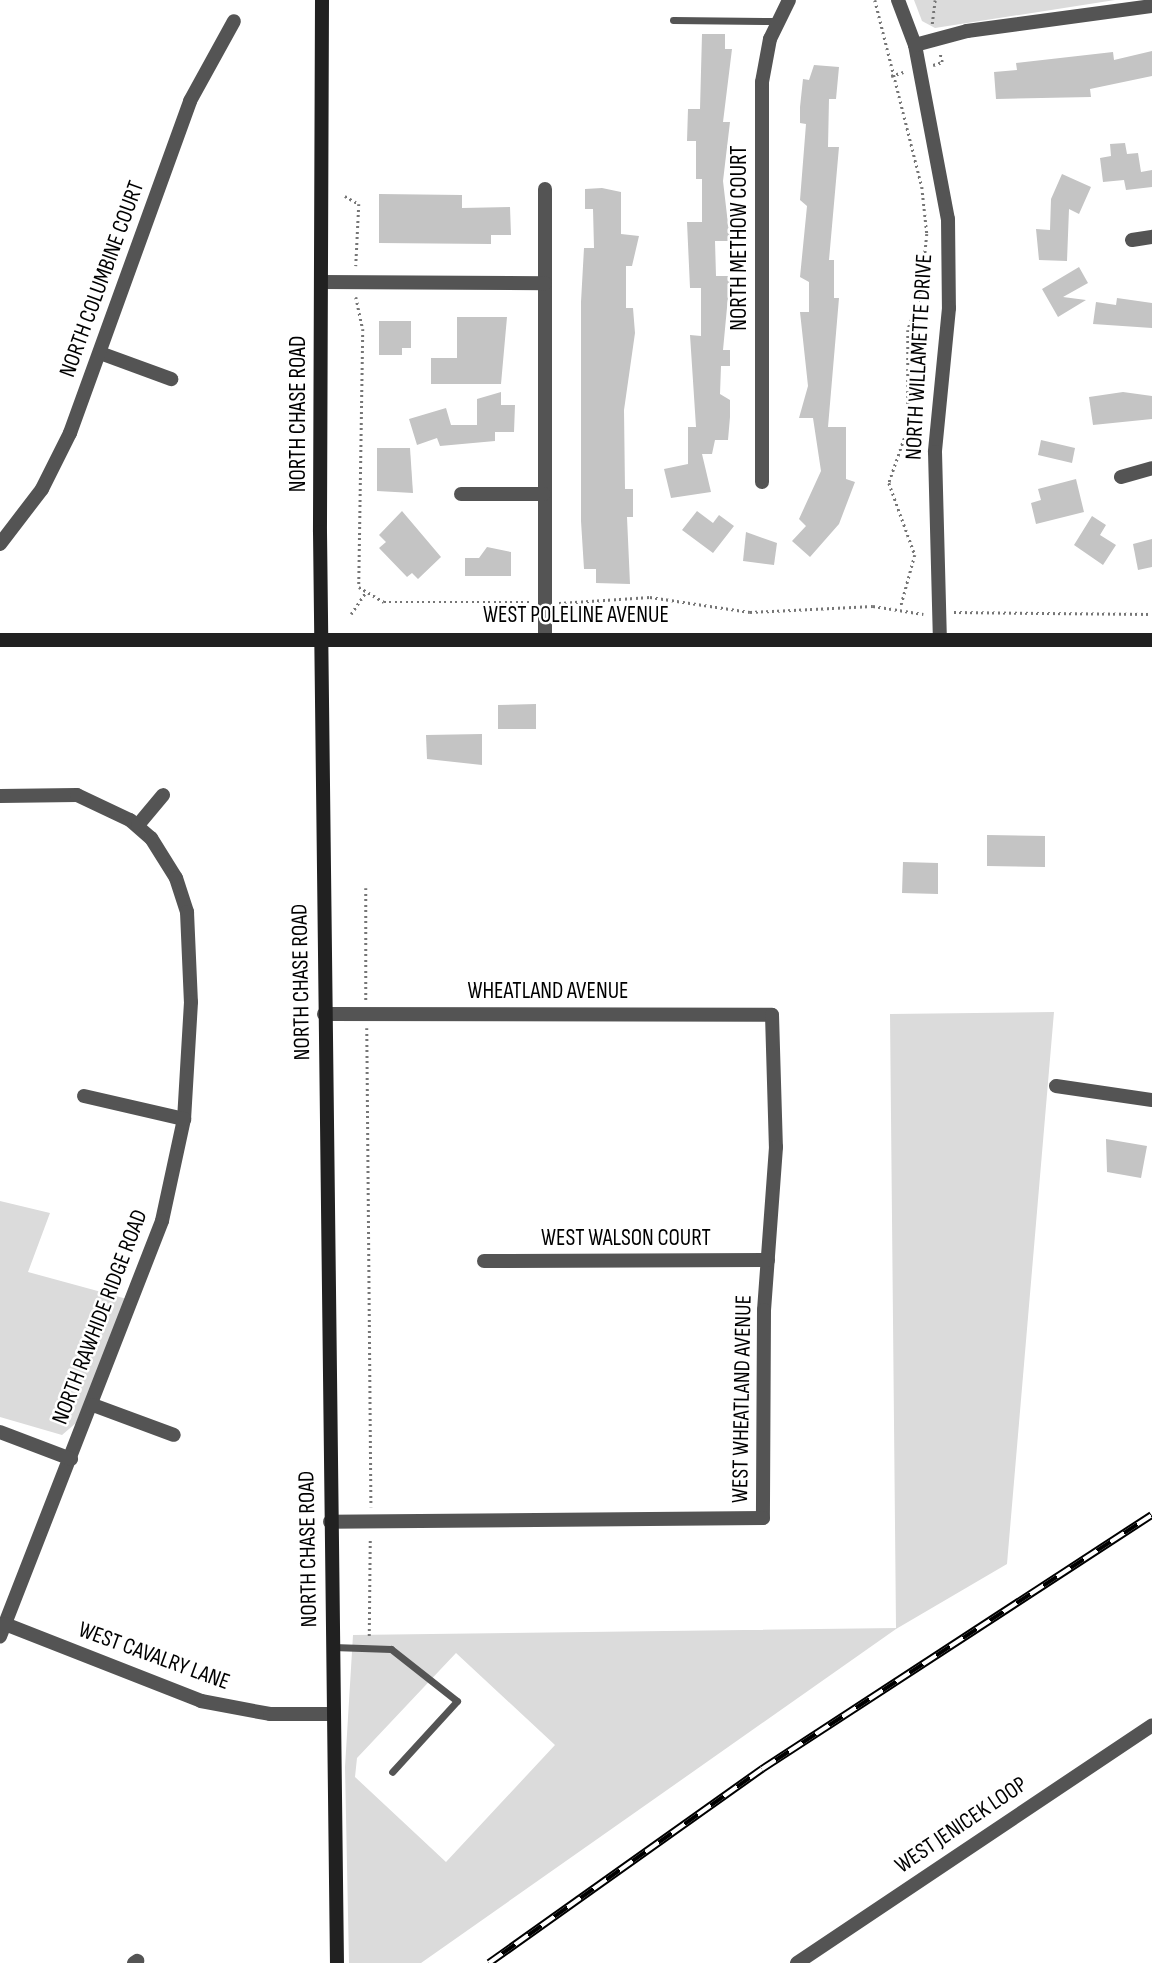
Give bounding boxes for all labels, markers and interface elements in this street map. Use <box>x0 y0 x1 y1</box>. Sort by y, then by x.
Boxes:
street label: NORTH METHOW COURT <box>725 145 753 331</box>
street label: NORTH COLUMBINE COURT <box>54 177 150 381</box>
street label: NORTH WILLAMETTE DRIVE <box>900 253 938 461</box>
street label: NORTH CHASE ROAD <box>284 336 312 492</box>
street label: WEST POLELINE AVENUE <box>483 601 669 629</box>
street label: NORTH CHASE ROAD <box>286 903 316 1061</box>
street label: WHEATLAND AVENUE <box>467 977 629 1005</box>
street label: NORTH RAWHIDE RIDGE ROAD <box>46 1206 154 1428</box>
street label: WEST WALSON COURT <box>541 1224 711 1252</box>
street label: WEST WHEATLAND AVENUE <box>726 1295 758 1503</box>
street label: NORTH CHASE ROAD <box>293 1470 323 1628</box>
street label: WEST CAVALRY LANE <box>75 1616 233 1696</box>
street label: WEST JENICEK LOOP <box>890 1771 1032 1879</box>

